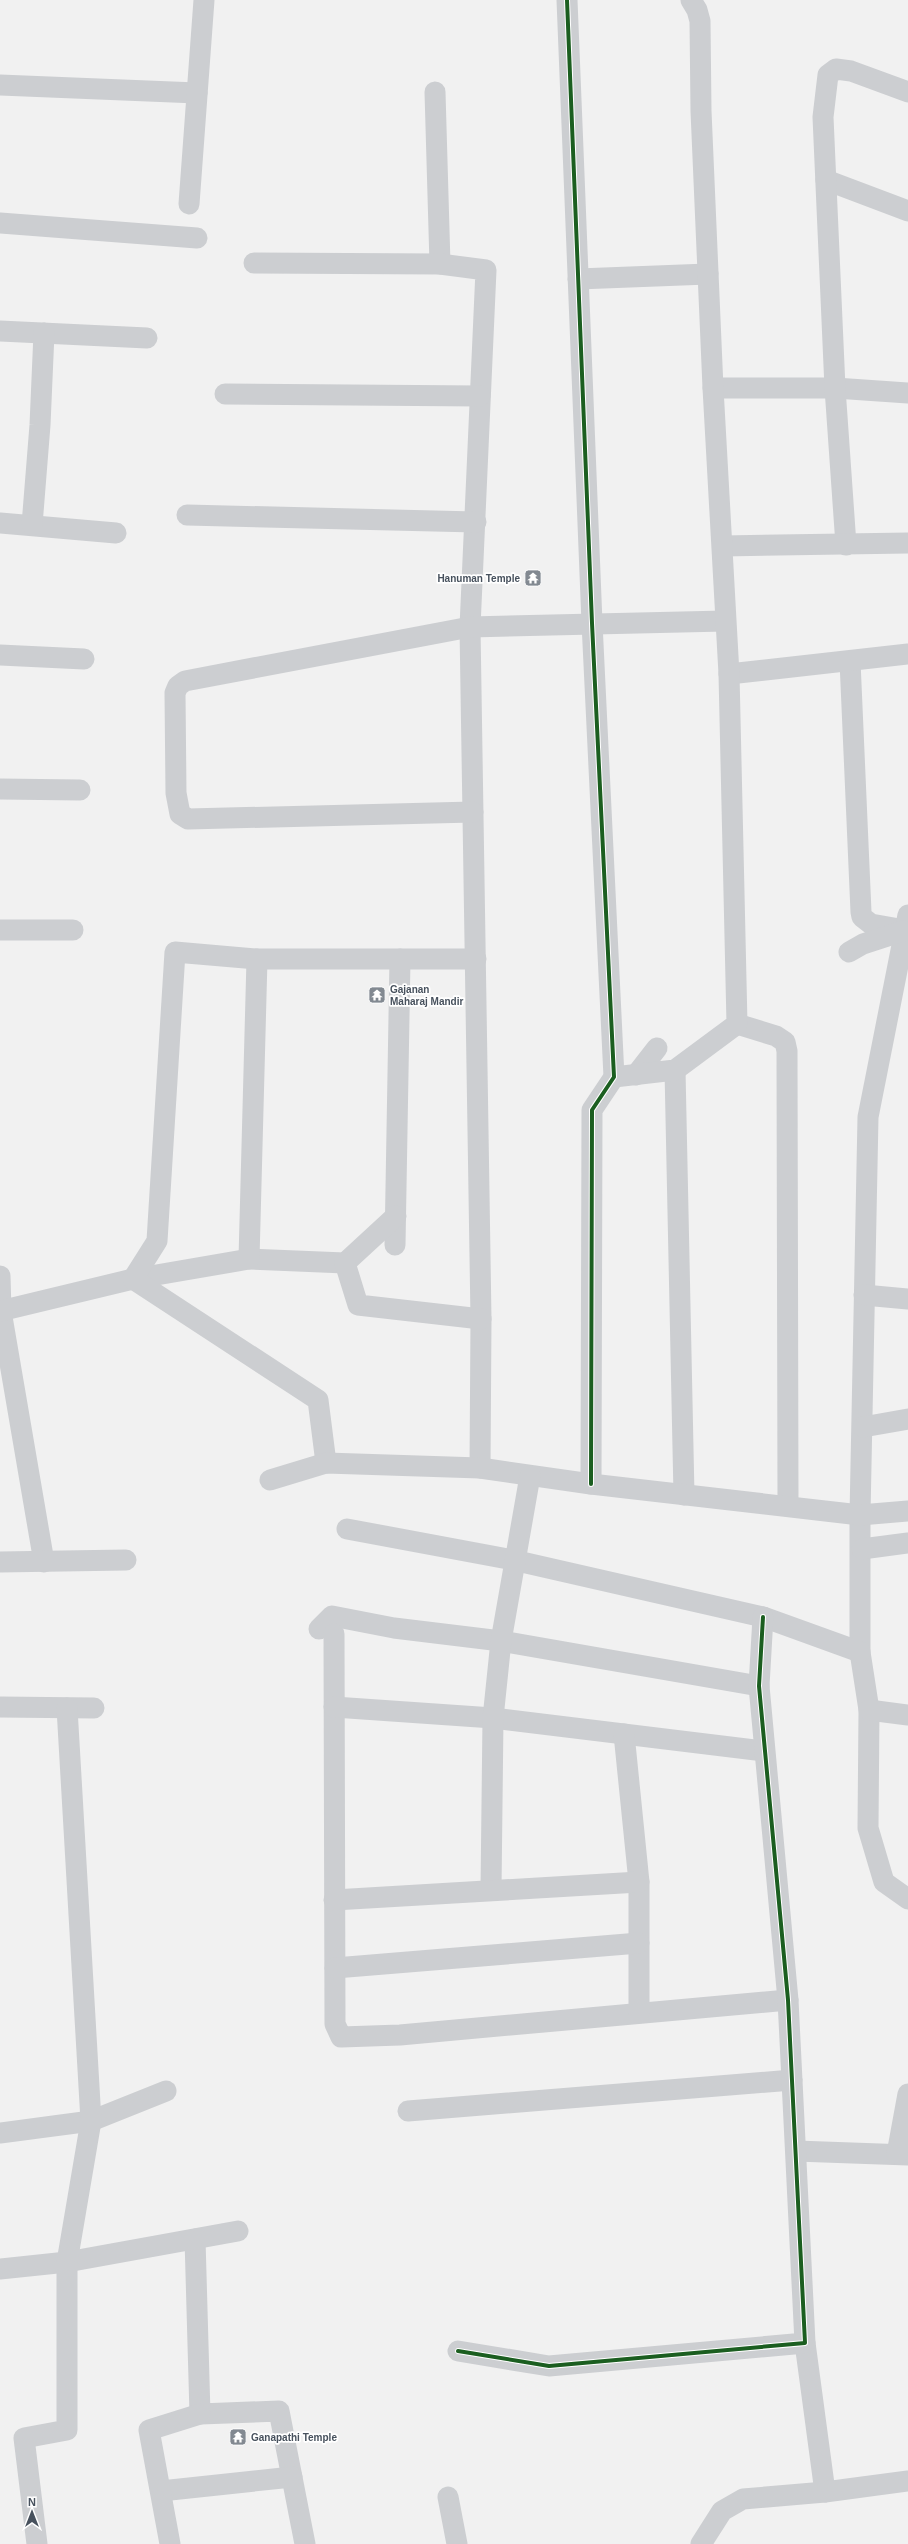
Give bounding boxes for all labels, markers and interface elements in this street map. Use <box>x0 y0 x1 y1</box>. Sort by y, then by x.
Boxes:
temple icon: Hanuman Temple <box>523 568 543 588</box>
place label: Hanuman Temple <box>437 573 520 584</box>
place label: Gajanan Maharaj Mandir <box>390 984 463 1007</box>
temple icon: Gajanan Maharaj Mandir <box>367 985 387 1005</box>
temple icon: Ganapathi Temple <box>228 2427 248 2447</box>
place label: Ganapathi Temple <box>251 2432 337 2443</box>
north arrow <box>12 2492 52 2532</box>
text: N <box>28 2496 36 2508</box>

